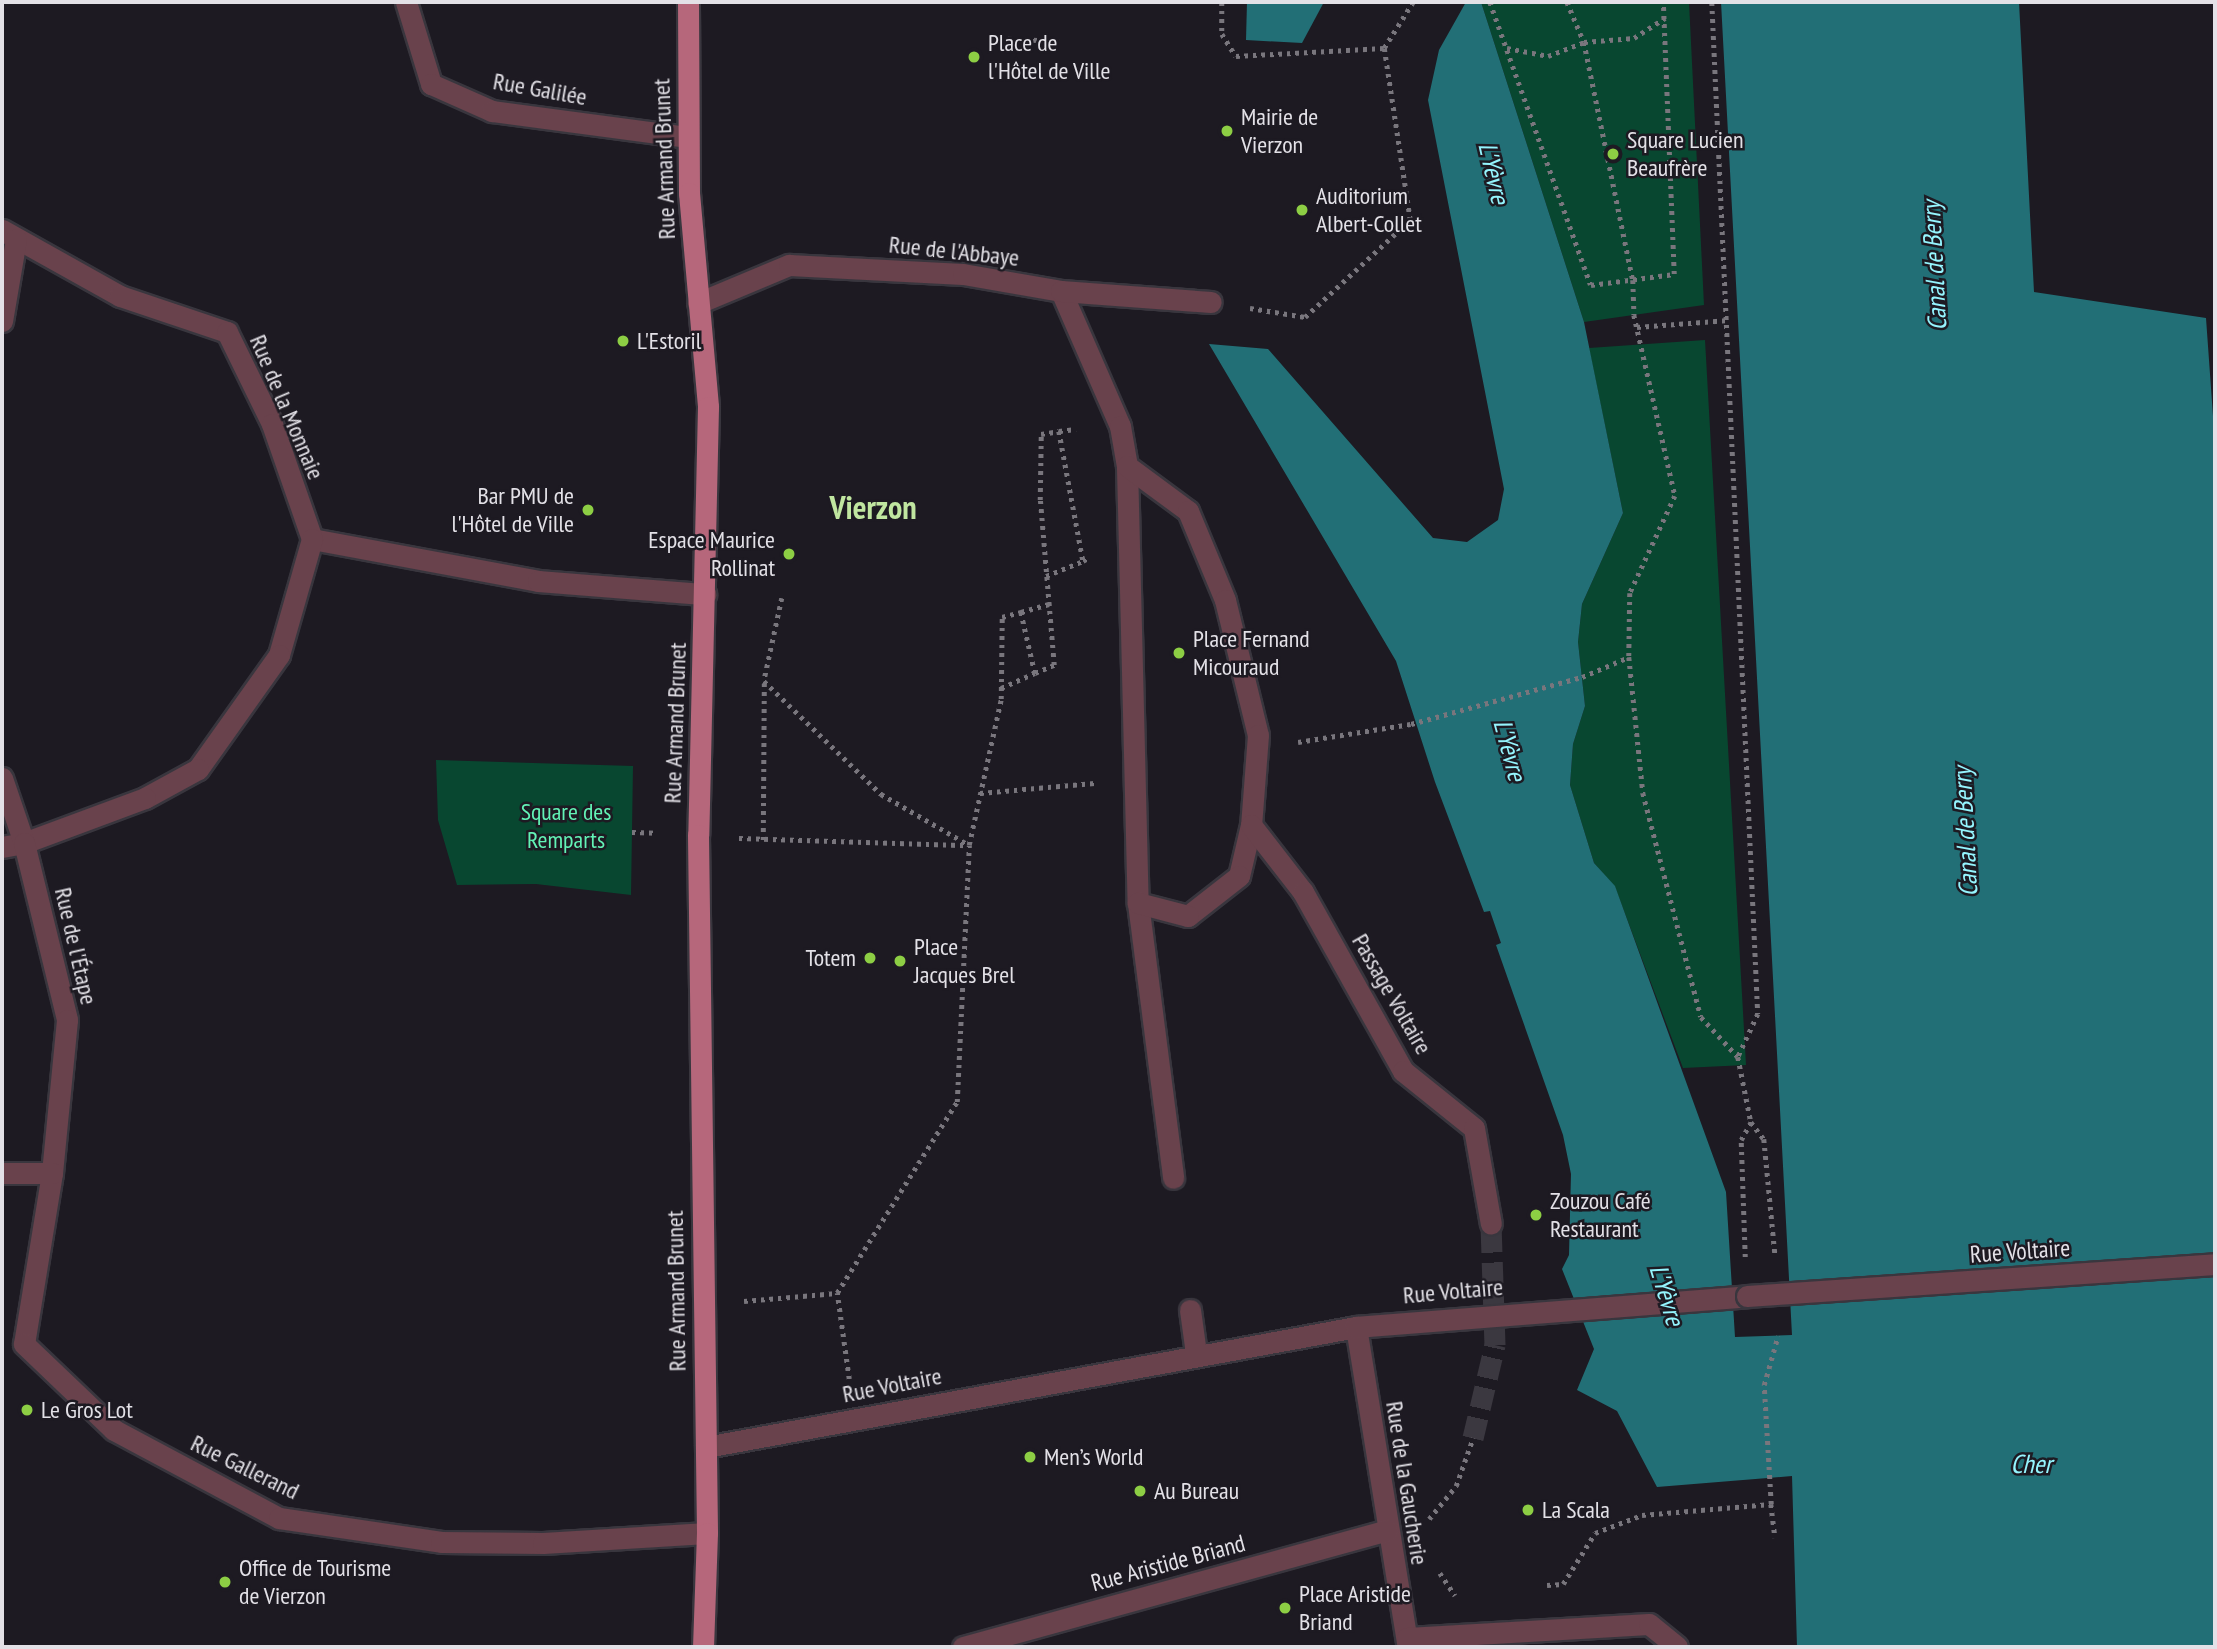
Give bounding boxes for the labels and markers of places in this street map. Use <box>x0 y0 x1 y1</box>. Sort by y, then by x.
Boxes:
place label: Place de l'Hôtel de Ville <box>988 29 1111 85</box>
marker: Place de l'Hôtel de Ville <box>966 49 982 65</box>
place label: Mairie de Vierzon <box>1241 103 1318 159</box>
marker: Mairie de Vierzon <box>1219 123 1235 139</box>
place label: Square Lucien Beaufrère <box>1627 126 1743 182</box>
marker: Square Lucien Beaufrère <box>1605 146 1621 162</box>
place label: Auditorium Albert-Collet <box>1316 182 1422 238</box>
marker: Auditorium Albert-Collet <box>1294 202 1310 218</box>
place label: L'Estoril <box>637 327 701 355</box>
marker: L'Estoril <box>615 333 631 349</box>
place label: Bar PMU de l'Hôtel de Ville <box>451 482 574 538</box>
marker: Bar PMU de l'Hôtel de Ville <box>580 502 596 518</box>
place label: Espace Maurice Rollinat <box>648 526 775 582</box>
marker: Espace Maurice Rollinat <box>781 546 797 562</box>
place label: Place Fernand Micouraud <box>1193 625 1310 681</box>
marker: Place Fernand Micouraud <box>1171 645 1187 661</box>
place label: Place Jacques Brel <box>914 933 1015 989</box>
place label: Totem <box>805 944 856 972</box>
marker: Totem <box>862 950 878 966</box>
marker: Place Jacques Brel <box>892 953 908 969</box>
place label: Zouzou Café Restaurant <box>1550 1187 1651 1243</box>
marker: Zouzou Café Restaurant <box>1528 1207 1544 1223</box>
place label: Le Gros Lot <box>41 1396 133 1424</box>
marker: Le Gros Lot <box>19 1402 35 1418</box>
place label: Men’s World <box>1044 1443 1144 1471</box>
marker: Men’s World <box>1022 1449 1038 1465</box>
place label: Au Bureau <box>1154 1477 1239 1505</box>
marker: Au Bureau <box>1132 1483 1148 1499</box>
place label: La Scala <box>1542 1496 1610 1524</box>
marker: La Scala <box>1520 1502 1536 1518</box>
place label: Office de Tourisme de Vierzon <box>239 1554 392 1610</box>
marker: Office de Tourisme de Vierzon <box>217 1574 233 1590</box>
place label: Place Aristide Briand <box>1299 1580 1412 1636</box>
marker: Place Aristide Briand <box>1277 1600 1293 1616</box>

